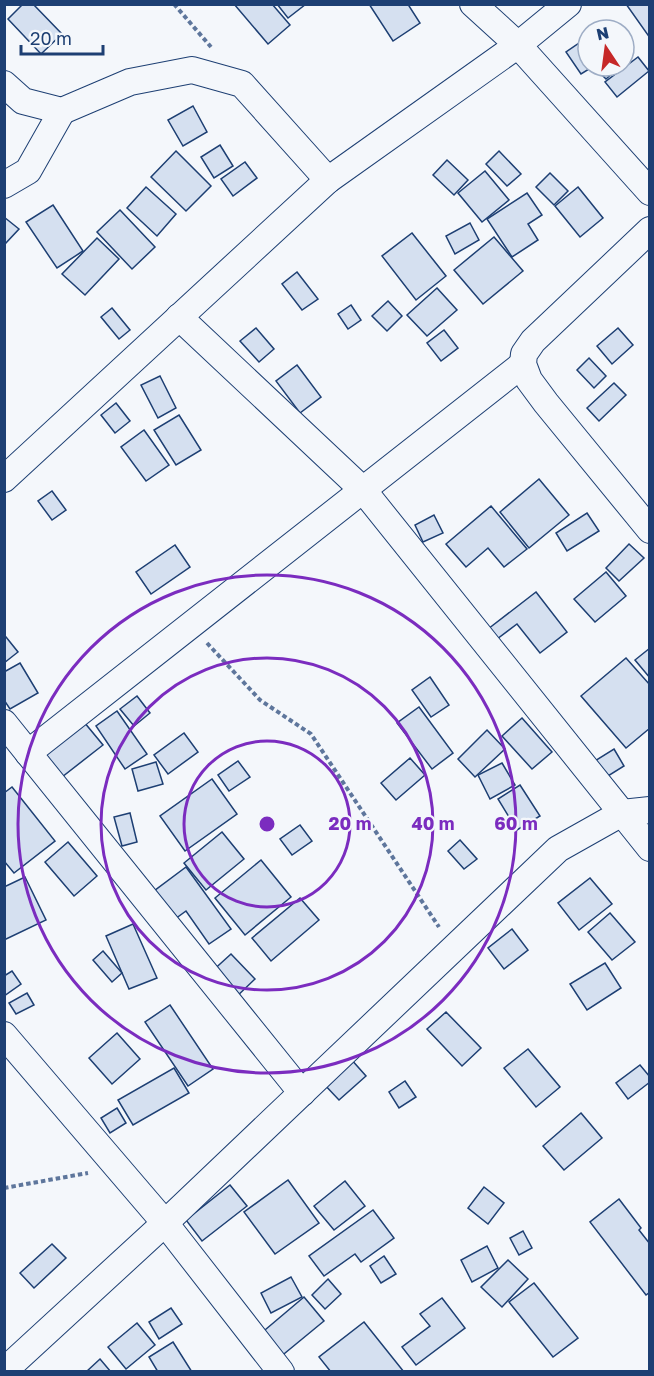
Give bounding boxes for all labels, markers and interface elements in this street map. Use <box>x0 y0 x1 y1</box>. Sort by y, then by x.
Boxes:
scale bar <box>21 18 104 56</box>
north arrow <box>576 18 636 78</box>
text: N <box>594 22 611 44</box>
text: 20 m <box>30 27 72 49</box>
text: 20 m <box>329 812 371 834</box>
text: 40 m <box>411 812 455 834</box>
text: 60 m <box>494 812 538 834</box>
centre of rings <box>257 814 277 834</box>

